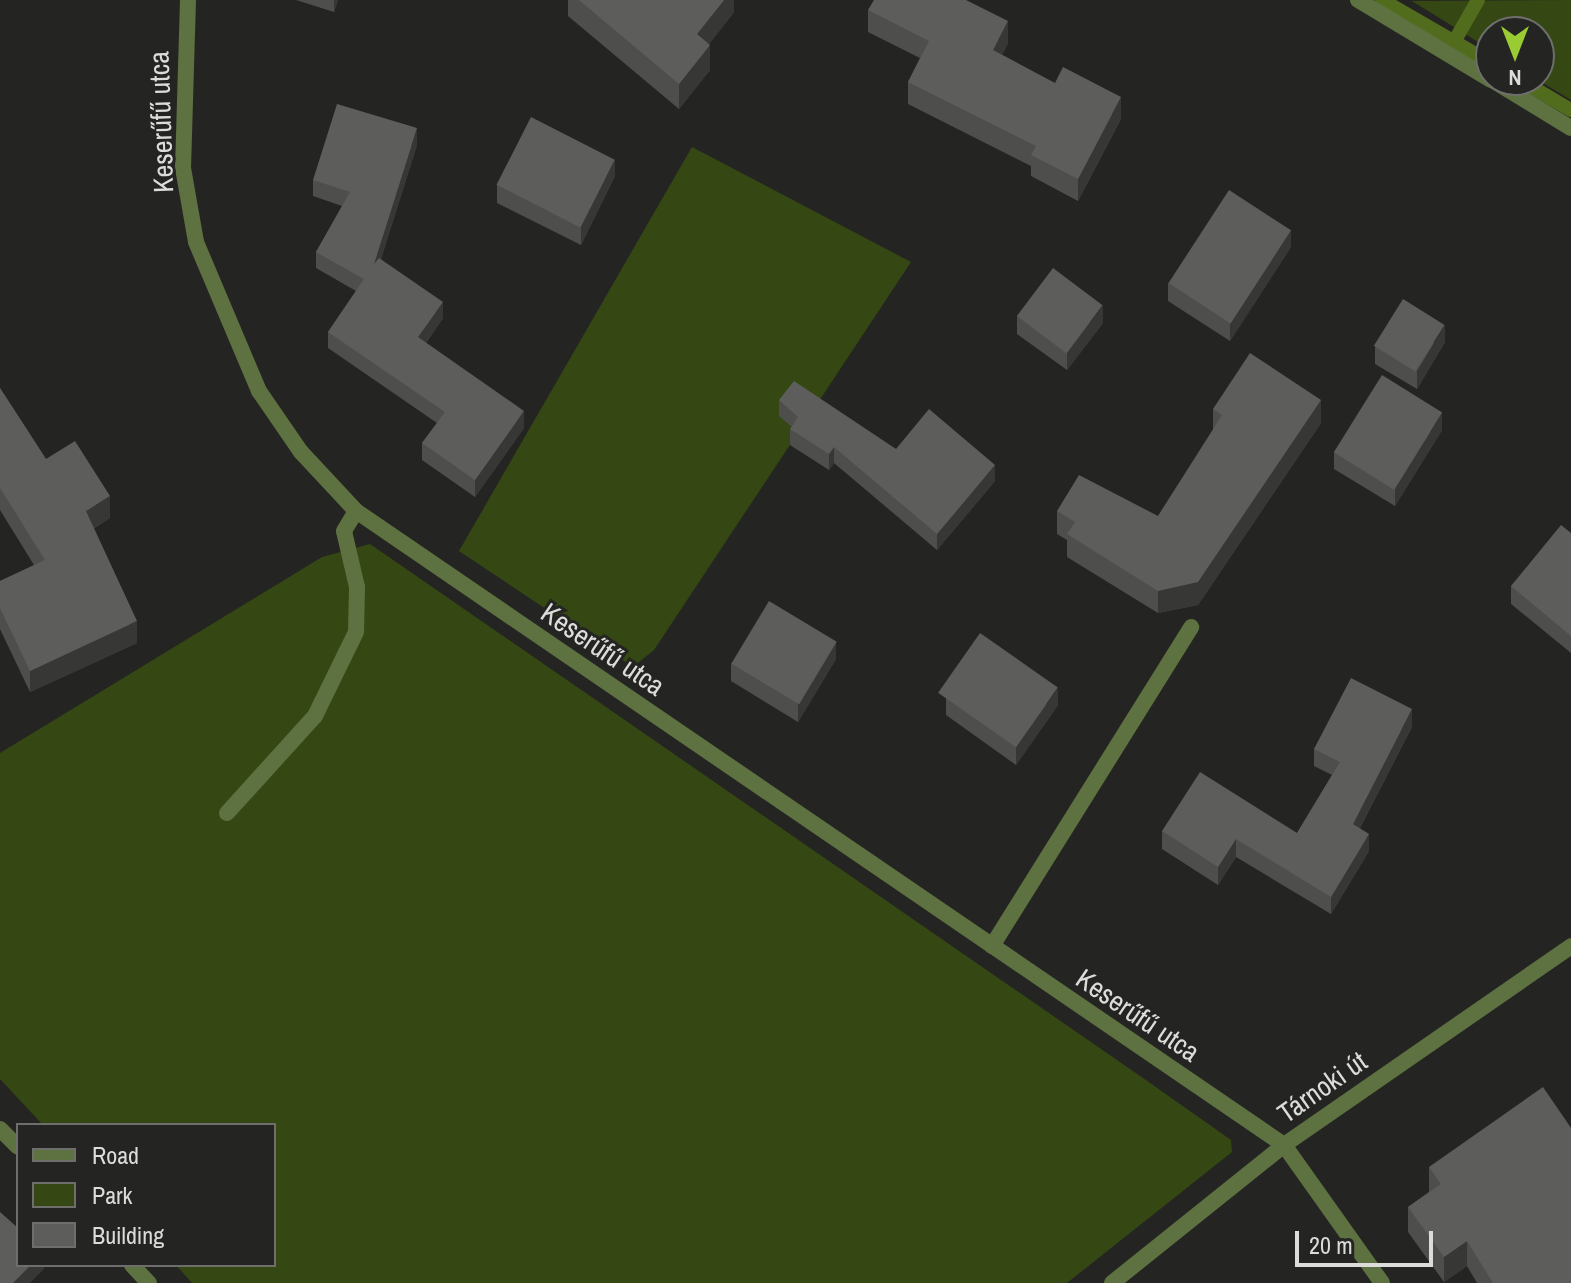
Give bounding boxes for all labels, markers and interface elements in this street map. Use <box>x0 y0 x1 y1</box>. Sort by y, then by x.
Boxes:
north arrow <box>1475 16 1555 96</box>
street label: Keserűfű utca <box>142 51 180 193</box>
text: N <box>1508 63 1522 93</box>
street label: Keserűfű utca <box>535 595 671 703</box>
street label: Keserűfű utca <box>1070 961 1206 1069</box>
street label: Tárnoki út <box>1271 1044 1373 1130</box>
legend <box>16 1123 276 1267</box>
text: Road <box>92 1139 139 1171</box>
text: Park <box>92 1179 132 1211</box>
scale bar <box>1299 1215 1437 1265</box>
text: Building <box>92 1219 164 1251</box>
text: 20 m <box>1309 1229 1353 1261</box>

